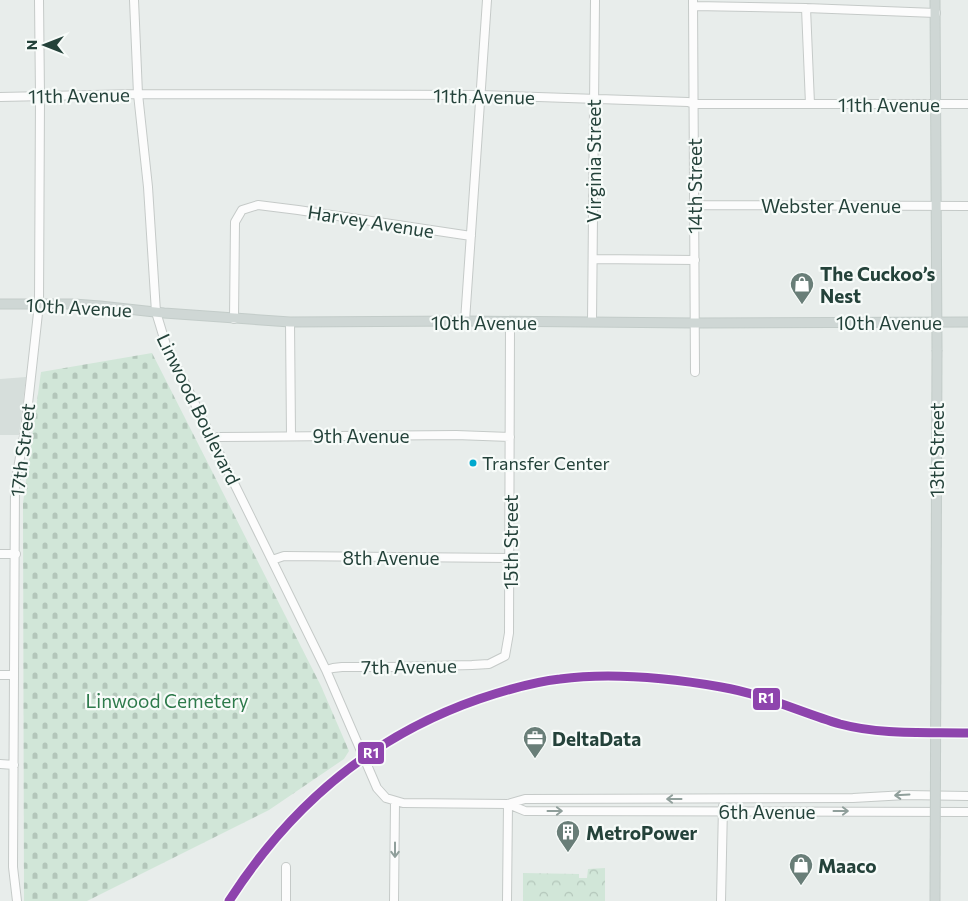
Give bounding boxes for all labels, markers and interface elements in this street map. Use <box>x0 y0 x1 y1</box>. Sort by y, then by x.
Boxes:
north arrow <box>20 20 70 70</box>
text: N <box>23 40 40 50</box>
street label: 11th Avenue <box>28 83 130 107</box>
street label: 11th Avenue <box>433 84 535 108</box>
street label: 11th Avenue <box>838 93 940 116</box>
street label: Virginia Street <box>582 99 605 223</box>
street label: 14th Street <box>683 138 706 234</box>
street label: Webster Avenue <box>761 194 901 217</box>
street label: Harvey Avenue <box>306 200 436 242</box>
place label: The Cuckoo’s Nest <box>820 262 935 307</box>
shop icon: The Cuckoo’s Nest <box>789 271 815 305</box>
street label: 10th Avenue <box>25 293 133 321</box>
street label: 10th Avenue <box>431 311 537 334</box>
street label: 10th Avenue <box>836 311 942 334</box>
street label: Linwood Boulevard <box>152 330 246 488</box>
street label: 17th Street <box>5 402 39 498</box>
street label: 13th Street <box>925 402 948 497</box>
street label: 9th Avenue <box>312 424 410 447</box>
place label: Transfer Center <box>482 452 610 474</box>
marker: Transfer Center <box>468 458 478 468</box>
street label: 15th Street <box>499 494 522 590</box>
street label: 8th Avenue <box>342 546 440 569</box>
street label: 7th Avenue <box>361 654 457 678</box>
line badge: R1 <box>752 687 781 711</box>
park label: Linwood Cemetery <box>85 689 249 712</box>
text: R1 <box>758 689 774 706</box>
office icon: DeltaData <box>522 725 548 759</box>
place label: DeltaData <box>552 727 641 750</box>
line badge: R1 <box>357 741 385 765</box>
text: R1 <box>363 744 379 761</box>
one-way arrow <box>894 791 910 800</box>
one-way arrow <box>666 794 682 804</box>
street label: 6th Avenue <box>718 800 816 823</box>
one-way arrow <box>547 806 563 816</box>
one-way arrow <box>832 806 849 816</box>
building icon: MetroPower <box>555 819 581 853</box>
place label: MetroPower <box>586 821 697 844</box>
one-way arrow <box>390 842 400 858</box>
shop icon: Maaco <box>788 852 814 886</box>
place label: Maaco <box>818 854 877 877</box>

